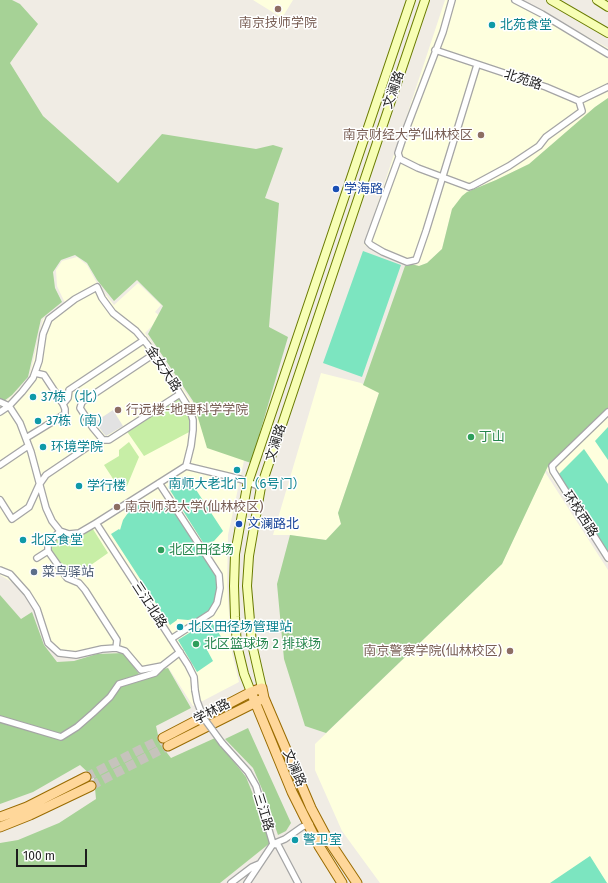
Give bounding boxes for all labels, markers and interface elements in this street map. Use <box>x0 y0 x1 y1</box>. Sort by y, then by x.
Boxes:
marker: 南京技师学院 <box>273 4 283 14</box>
place label: 南京技师学院 <box>239 15 317 31</box>
place label: 北苑食堂 <box>500 17 552 33</box>
marker: 北苑食堂 <box>487 20 497 30</box>
street label: 北苑路 <box>502 67 544 93</box>
street label: 文澜路 <box>380 69 408 111</box>
place label: 南京财经大学仙林校区 <box>343 127 473 143</box>
marker: 南京财经大学仙林校区 <box>476 130 486 140</box>
place label: 学海路 <box>344 181 383 197</box>
marker: 学海路 <box>331 184 341 194</box>
street label: 金女大路 <box>142 343 184 395</box>
place label: 37栋（北） <box>41 389 105 405</box>
marker: 37栋（北） <box>28 392 38 402</box>
place label: 行远楼-地理科学学院 <box>126 402 248 418</box>
marker: 行远楼-地理科学学院 <box>113 405 123 415</box>
place label: 37栋（南） <box>46 413 110 429</box>
marker: 37栋（南） <box>33 416 43 426</box>
street label: 文澜路 <box>263 422 289 464</box>
place label: 丁山 <box>479 429 505 445</box>
marker: 丁山 <box>466 432 476 442</box>
place label: 环境学院 <box>51 439 103 455</box>
marker: 环境学院 <box>38 442 48 452</box>
marker: 南师大老北门（6号门） <box>232 465 242 475</box>
place label: 南师大老北门（6号门） <box>169 476 305 492</box>
place label: 学行楼 <box>87 478 126 494</box>
marker: 学行楼 <box>74 481 84 491</box>
street label: 环校西路 <box>559 488 601 540</box>
place label: 南京师范大学(仙林校区) <box>125 499 263 515</box>
marker: 南京师范大学(仙林校区) <box>112 502 122 512</box>
place label: 文澜路北 <box>247 516 299 532</box>
marker: 文澜路北 <box>234 519 244 529</box>
place label: 北区食堂 <box>31 532 83 548</box>
marker: 北区食堂 <box>18 535 28 545</box>
place label: 北区田径场 <box>169 542 234 558</box>
marker: 北区田径场 <box>156 545 166 555</box>
place label: 菜鸟驿站 <box>42 564 94 580</box>
marker: 菜鸟驿站 <box>29 567 39 577</box>
street label: 三江北路 <box>128 579 170 631</box>
place label: 北区田径场管理站 <box>188 619 292 635</box>
marker: 北区田径场管理站 <box>175 622 185 632</box>
place label: 北区篮球场 2 排球场 <box>204 636 321 652</box>
marker: 北区篮球场 2 排球场 <box>191 639 201 649</box>
place label: 南京警察学院(仙林校区) <box>364 643 502 659</box>
marker: 南京警察学院(仙林校区) <box>505 646 515 656</box>
street label: 学林路 <box>191 696 233 728</box>
street label: 文澜路 <box>279 747 309 789</box>
street label: 三江路 <box>250 791 276 833</box>
place label: 警卫室 <box>303 832 342 848</box>
marker: 警卫室 <box>290 835 300 845</box>
scale bar <box>18 841 89 867</box>
text: 100 m <box>23 849 55 863</box>

